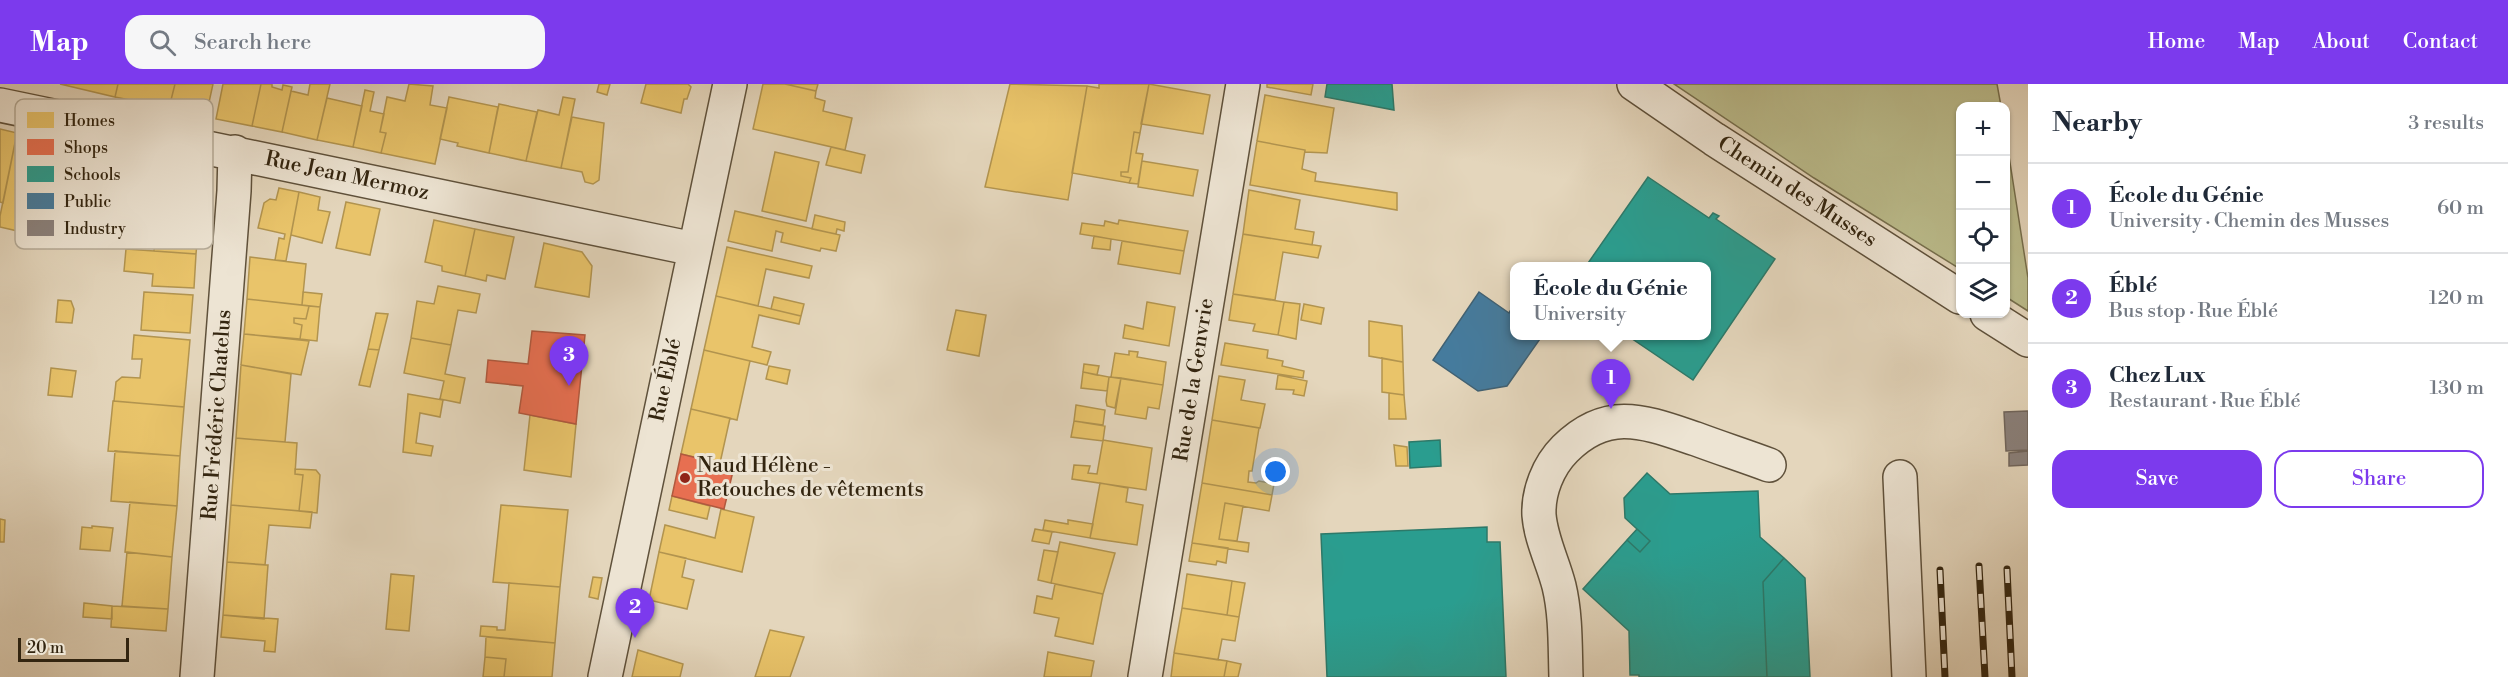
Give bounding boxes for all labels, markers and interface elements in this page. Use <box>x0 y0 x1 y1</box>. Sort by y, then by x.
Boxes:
search box <box>125 15 545 69</box>
text: Map <box>30 25 89 60</box>
icon: search <box>146 26 179 59</box>
text: Search here <box>194 29 311 56</box>
text: Home <box>2148 29 2205 55</box>
text: Map <box>2238 29 2280 55</box>
text: About <box>2313 29 2370 55</box>
text: Contact <box>2403 29 2478 55</box>
legend <box>15 99 213 249</box>
map controls <box>1956 102 2010 318</box>
button: + <box>1956 102 2010 156</box>
text: Nearby <box>2052 107 2142 139</box>
text: Homes <box>64 111 115 131</box>
text: 3 results <box>2408 111 2484 136</box>
street label: Chemin des Musses <box>1713 131 1881 253</box>
text: Shops <box>64 138 108 158</box>
street label: Rue Jean Mermoz <box>262 146 432 206</box>
button: − <box>1956 156 2010 210</box>
text: Schools <box>64 165 120 185</box>
text: École du Génie <box>2109 182 2264 209</box>
text: Public <box>64 192 111 212</box>
text: 1 <box>2067 196 2076 221</box>
text: 60 m <box>2437 196 2484 221</box>
text: University · Chemin des Musses <box>2109 209 2389 234</box>
button: locate <box>1956 210 2010 264</box>
text: Industry <box>64 219 126 239</box>
popup <box>1510 262 1711 340</box>
button: layers <box>1956 264 2010 318</box>
text: Éblé <box>2109 272 2157 299</box>
text: École du Génie <box>1533 275 1688 302</box>
text: 2 <box>2065 286 2078 311</box>
text: 120 m <box>2429 286 2484 311</box>
street label: Rue de la Genvrie <box>1168 296 1220 464</box>
text: Bus stop · Rue Éblé <box>2109 299 2278 324</box>
text: University <box>1533 302 1626 327</box>
street label: Rue Frédéric Chatelus <box>197 309 237 521</box>
street label: Rue Éblé <box>643 335 688 424</box>
pin: 3 <box>550 336 588 386</box>
pin: 1 <box>1592 360 1630 409</box>
text: Chez Lux <box>2109 362 2206 389</box>
text: 3 <box>2065 376 2078 401</box>
text: 130 m <box>2429 376 2484 401</box>
text: Restaurant · Rue Éblé <box>2109 389 2301 414</box>
button: Save <box>2052 450 2262 508</box>
button: Share <box>2274 450 2484 508</box>
place label: Naud Hélène - Retouches de vêtements <box>697 453 924 503</box>
your location <box>1261 457 1290 486</box>
marker: Naud Hélène - Retouches de vêtements <box>678 471 692 485</box>
pin: 2 <box>616 588 654 638</box>
scale bar <box>18 635 129 662</box>
text: 20 m <box>27 638 64 658</box>

